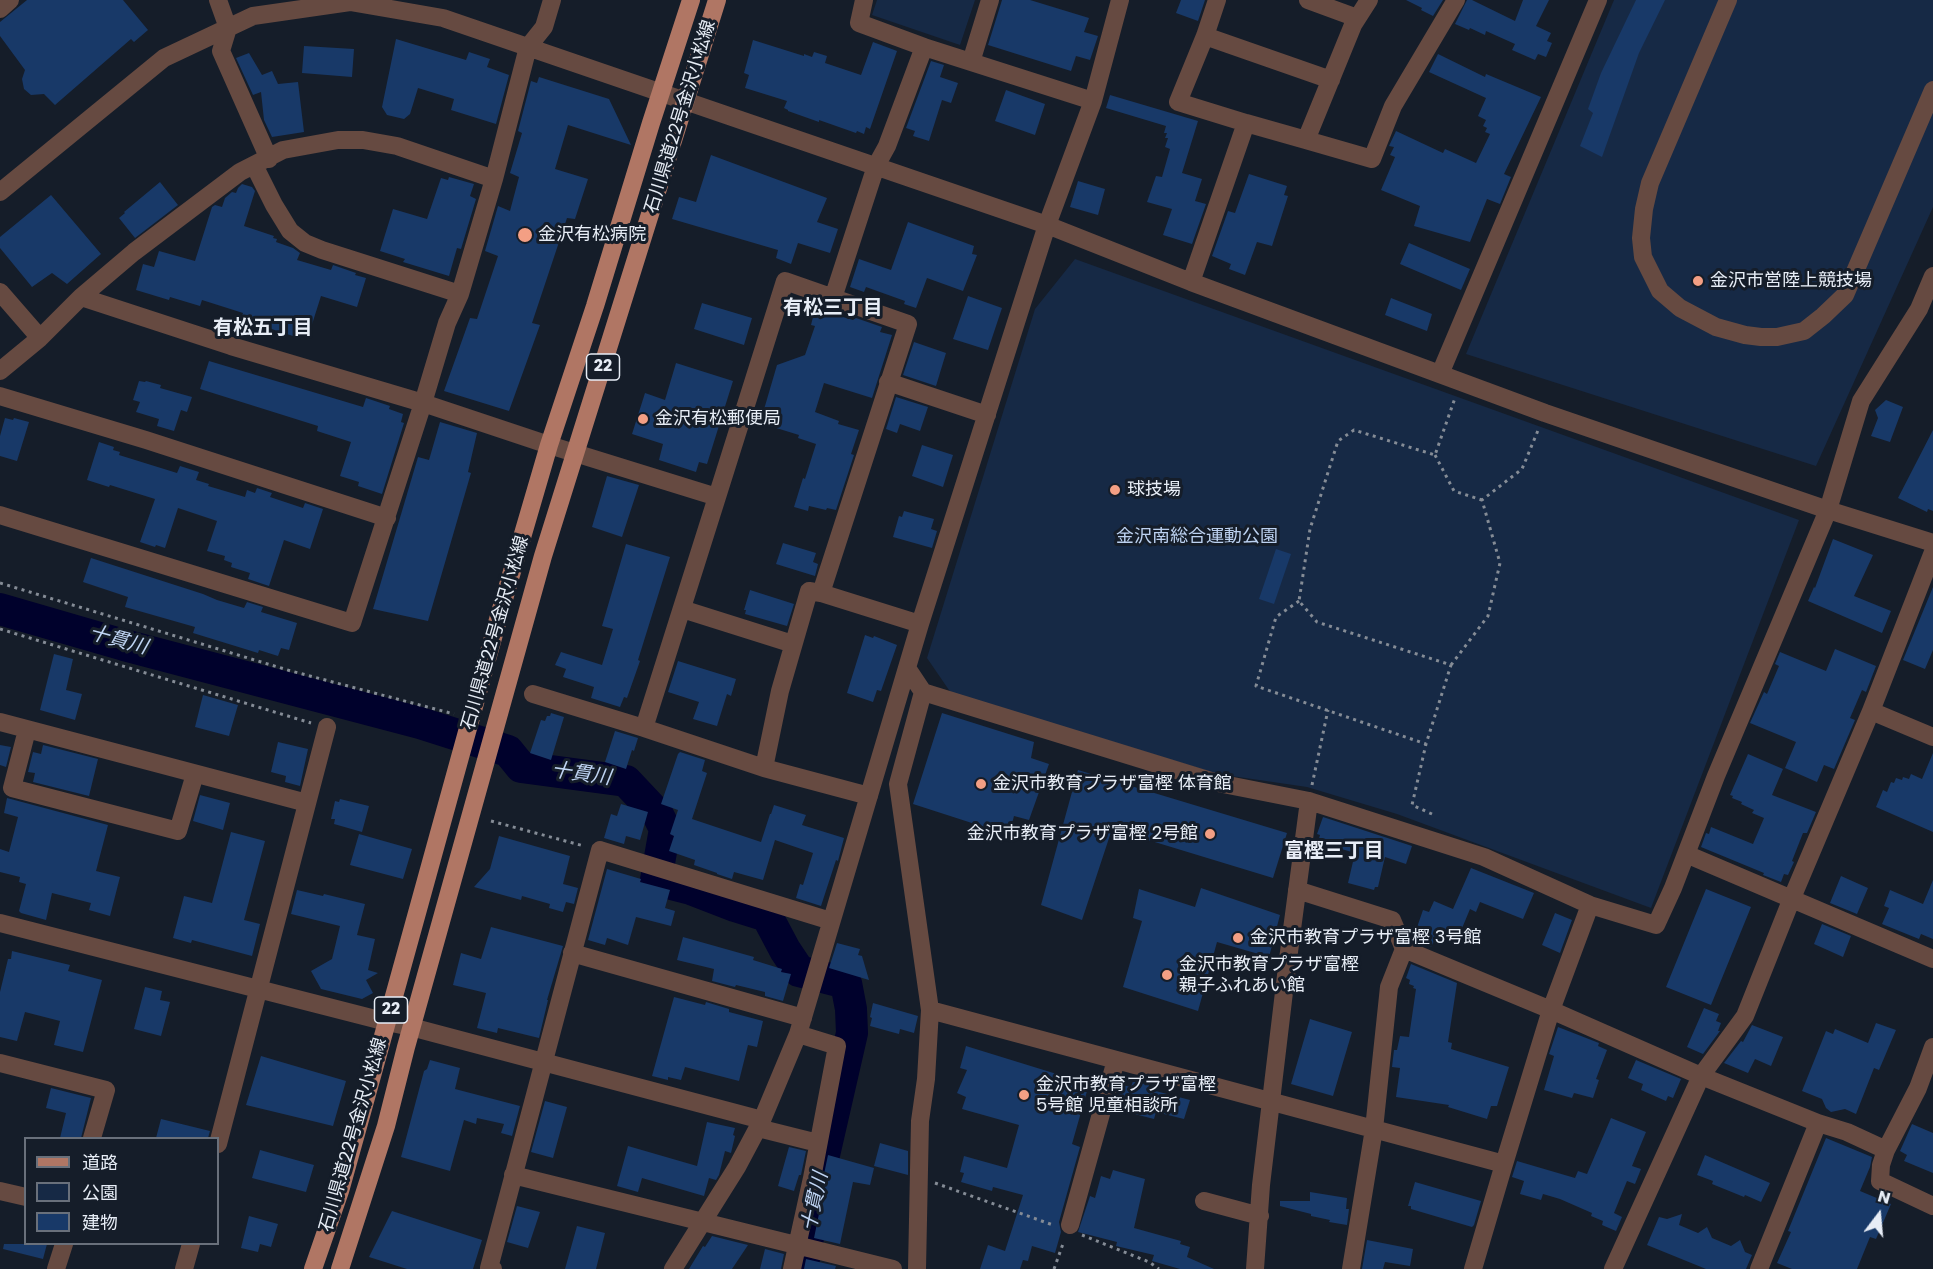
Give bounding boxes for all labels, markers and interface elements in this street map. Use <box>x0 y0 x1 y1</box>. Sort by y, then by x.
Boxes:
street label: 石川県道22号金沢小松線 <box>641 18 721 216</box>
place label: 金沢有松病院 <box>538 224 646 246</box>
marker: 金沢有松病院 <box>516 226 534 244</box>
place label: 金沢市営陸上競技場 <box>1710 270 1872 292</box>
marker: 金沢市営陸上競技場 <box>1691 274 1705 288</box>
district label: 有松三丁目 <box>783 297 883 321</box>
district label: 有松五丁目 <box>213 317 313 341</box>
road number: 22 <box>586 354 620 380</box>
place label: 金沢有松郵便局 <box>655 408 781 430</box>
marker: 金沢有松郵便局 <box>636 412 650 426</box>
place label: 球技場 <box>1127 479 1181 501</box>
marker: 球技場 <box>1108 483 1122 497</box>
park label: 金沢南総合運動公園 <box>1116 526 1278 548</box>
street label: 石川県道22号金沢小松線 <box>458 534 534 732</box>
water label: 十貫川 <box>86 622 150 660</box>
water label: 十貫川 <box>550 759 612 791</box>
place label: 金沢市教育プラザ富樫 体育館 <box>993 773 1232 795</box>
marker: 金沢市教育プラザ富樫 体育館 <box>974 777 988 791</box>
place label: 金沢市教育プラザ富樫 2号館 <box>967 823 1198 845</box>
marker: 金沢市教育プラザ富樫 2号館 <box>1203 827 1217 841</box>
district label: 富樫三丁目 <box>1284 840 1384 864</box>
place label: 金沢市教育プラザ富樫 3号館 <box>1250 927 1481 949</box>
marker: 金沢市教育プラザ富樫 3号館 <box>1231 931 1245 945</box>
place label: 金沢市教育プラザ富樫 親子ふれあい館 <box>1179 954 1359 996</box>
marker: 金沢市教育プラザ富樫 親子ふれあい館 <box>1160 968 1174 982</box>
road number: 22 <box>374 997 408 1023</box>
street label: 石川県道22号金沢小松線 <box>316 1036 392 1234</box>
place label: 金沢市教育プラザ富樫 5号館 児童相談所 <box>1036 1074 1216 1116</box>
marker: 金沢市教育プラザ富樫 5号館 児童相談所 <box>1017 1088 1031 1102</box>
legend <box>24 1137 219 1245</box>
text: 道路 <box>82 1150 118 1175</box>
water label: 十貫川 <box>798 1170 834 1234</box>
text: 公園 <box>82 1180 118 1205</box>
text: N <box>1875 1184 1893 1210</box>
north arrow <box>1849 1185 1909 1245</box>
text: 建物 <box>82 1210 118 1235</box>

